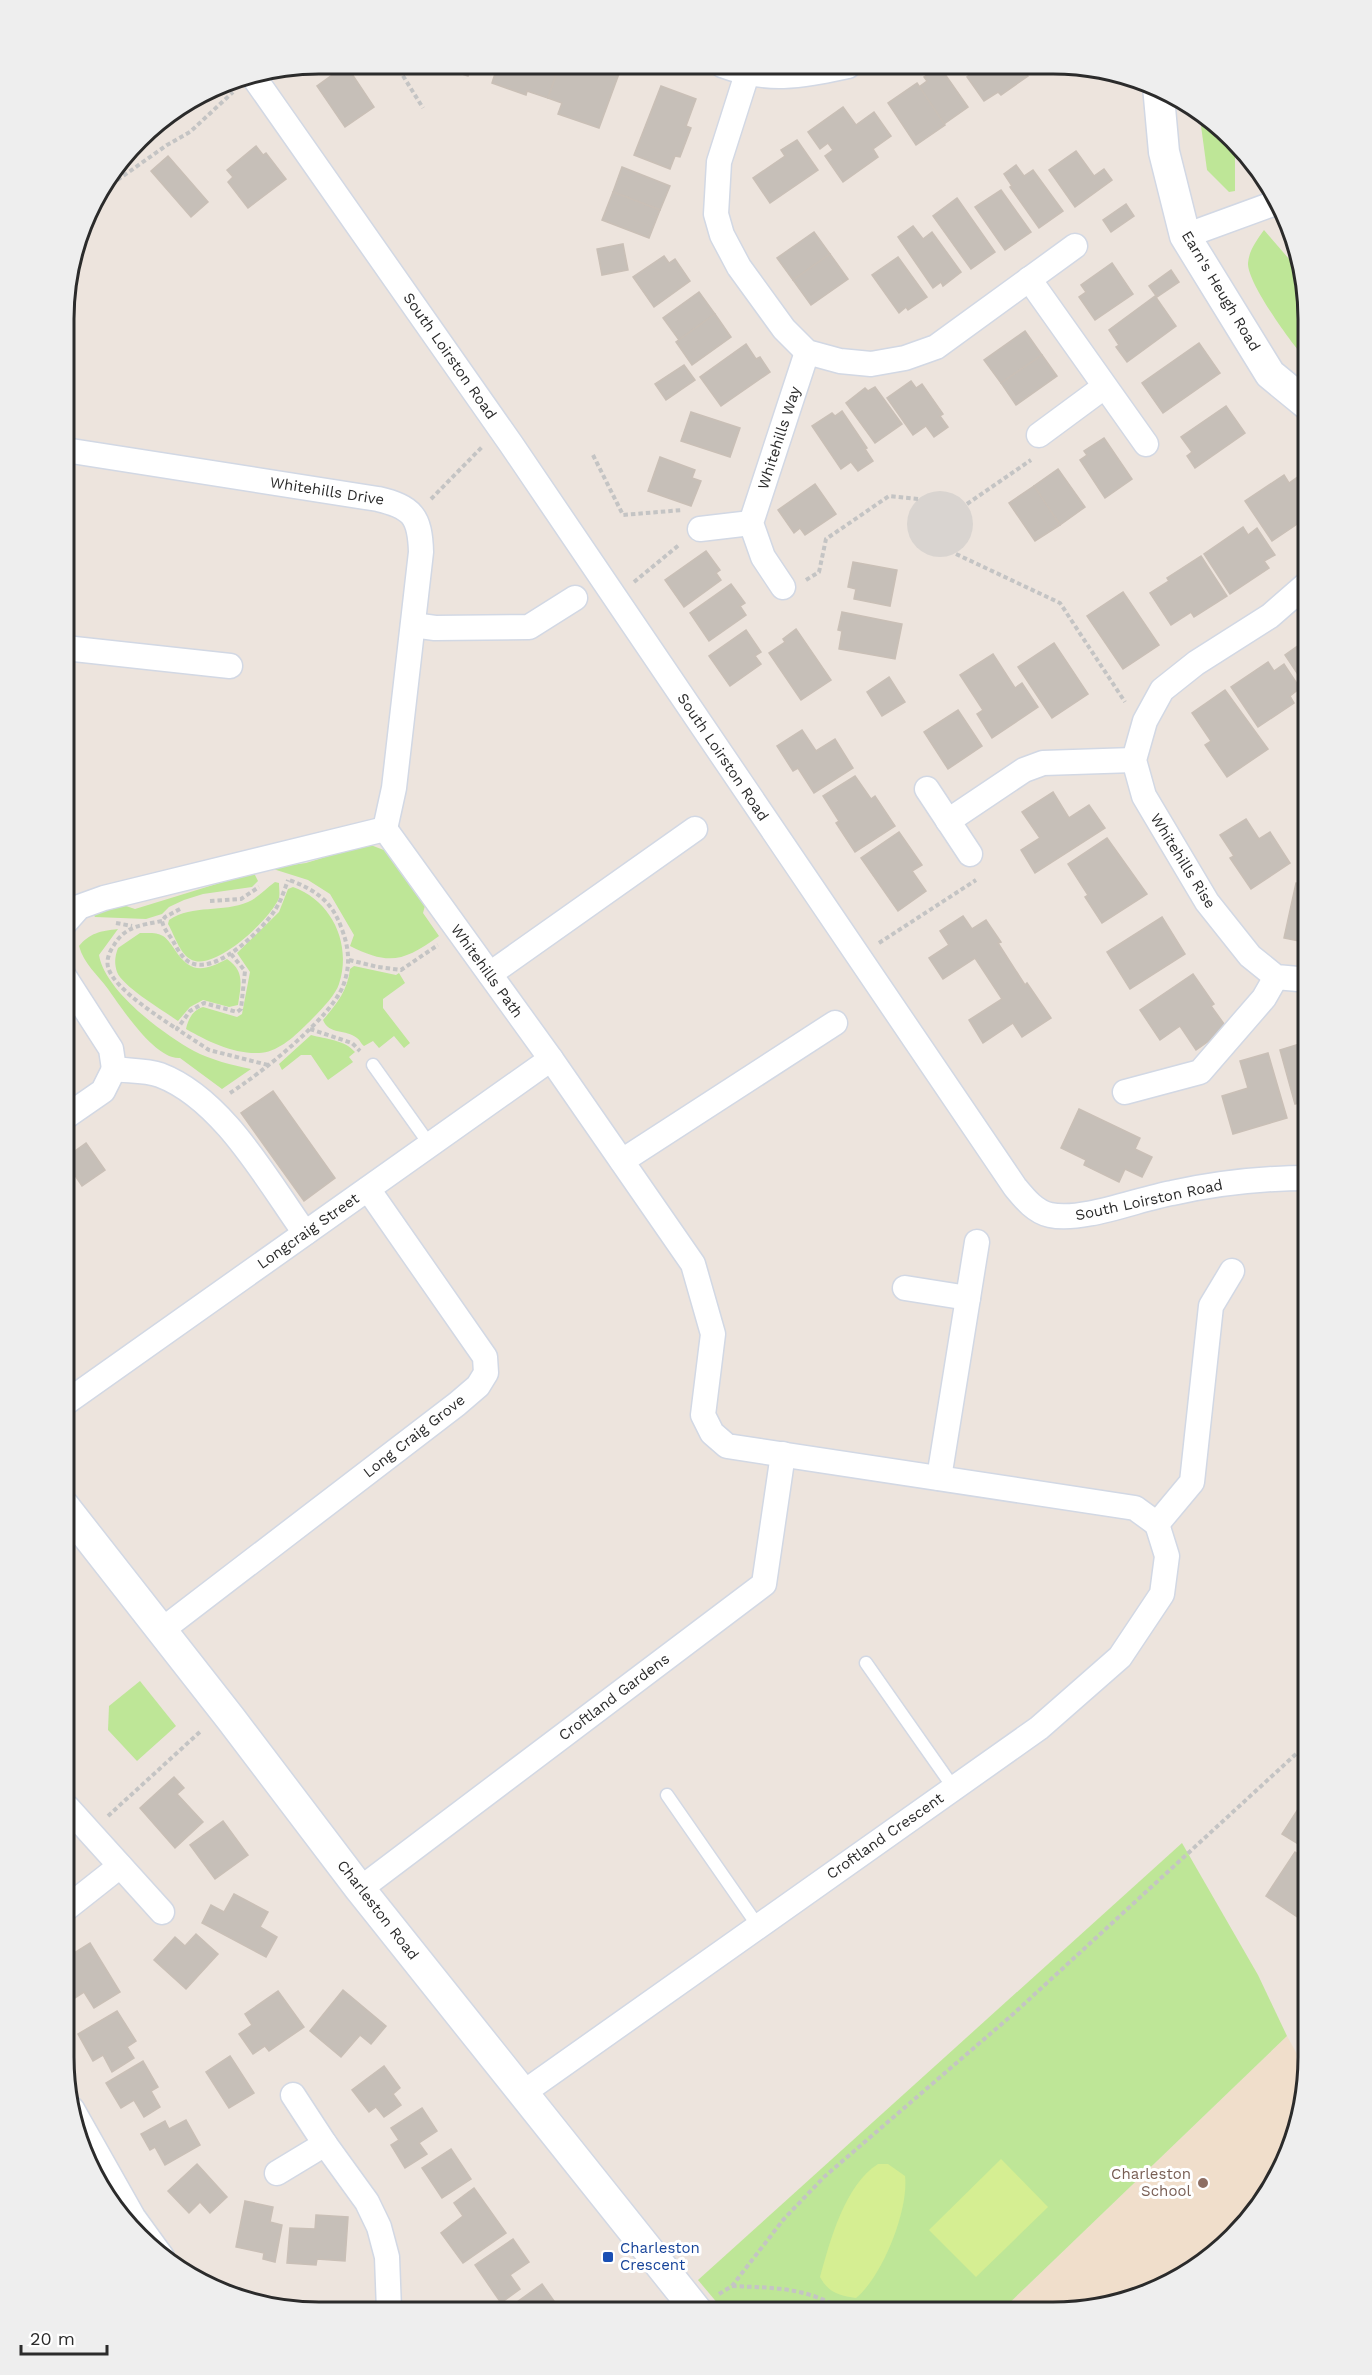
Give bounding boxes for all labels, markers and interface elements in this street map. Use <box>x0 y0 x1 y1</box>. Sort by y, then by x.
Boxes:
street label: Earn's Heugh Road <box>1178 228 1264 354</box>
street label: South Loirston Road <box>400 289 500 423</box>
street label: Whitehills Way <box>754 384 804 492</box>
street label: Whitehills Drive <box>269 473 385 509</box>
street label: South Loirston Road <box>674 690 772 824</box>
street label: Whitehills Rise <box>1147 810 1219 912</box>
street label: Whitehills Path <box>447 921 527 1021</box>
street label: South Loirston Road <box>1074 1176 1224 1224</box>
street label: Longcraig Street <box>254 1189 363 1273</box>
street label: Long Craig Grove <box>360 1391 468 1481</box>
street label: Croftland Gardens <box>555 1649 673 1744</box>
street label: Croftland Crescent <box>823 1788 948 1883</box>
street label: Charleston Road <box>333 1857 423 1963</box>
place label: Charleston School <box>1111 2165 1191 2200</box>
marker: Charleston School <box>1196 2176 1210 2190</box>
place label: Charleston Crescent <box>620 2239 700 2274</box>
marker: Charleston Crescent <box>601 2250 615 2264</box>
scale bar <box>21 2318 106 2356</box>
text: 20 m <box>30 2328 75 2349</box>

